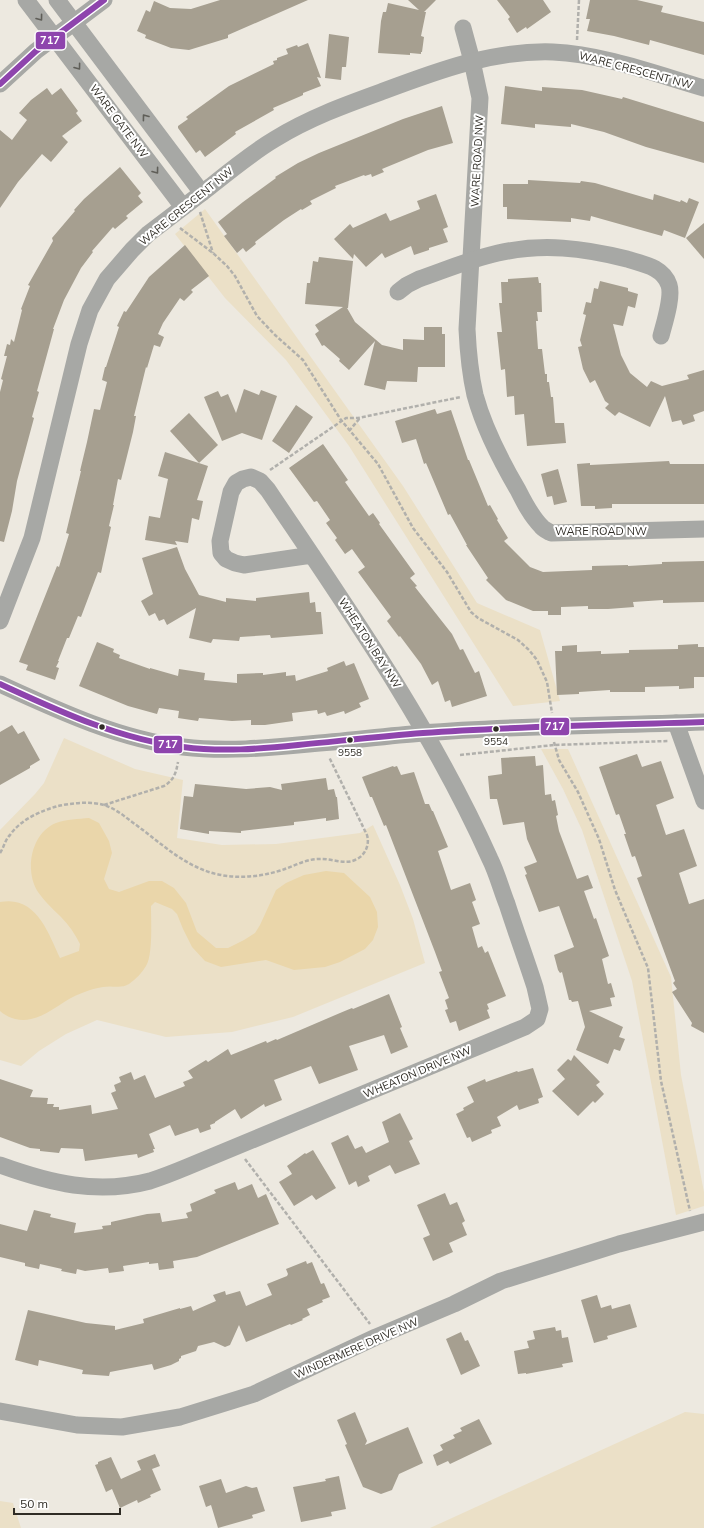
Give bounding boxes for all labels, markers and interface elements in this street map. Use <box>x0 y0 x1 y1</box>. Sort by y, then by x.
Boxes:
one-way arrow <box>35 14 42 21</box>
line badge: 717 <box>35 31 66 50</box>
text: 717 <box>40 33 60 47</box>
street label: WARE CRESCENT NW <box>578 48 694 92</box>
one-way arrow <box>73 63 80 70</box>
street label: WARE GATE NW <box>87 81 151 161</box>
one-way arrow <box>142 114 149 121</box>
street label: WARE ROAD NW <box>468 115 486 207</box>
street label: WARE CRESCENT NW <box>136 164 236 248</box>
one-way arrow <box>151 167 159 174</box>
street label: WARE ROAD NW <box>555 524 647 538</box>
street label: WHEATON BAY NW <box>336 595 404 691</box>
line badge: 717 <box>540 717 570 736</box>
text: 717 <box>545 719 565 733</box>
unlabelled marker <box>97 722 107 732</box>
marker: 9554 <box>491 724 501 734</box>
line badge: 717 <box>153 735 183 754</box>
marker: 9558 <box>345 735 355 745</box>
place label: 9554 <box>484 735 508 748</box>
text: 717 <box>158 737 178 751</box>
place label: 9558 <box>338 746 362 759</box>
street label: WHEATON DRIVE NW <box>361 1043 473 1101</box>
street label: WINDERMERE DRIVE NW <box>292 1314 420 1382</box>
scale bar <box>14 1490 120 1516</box>
text: 50 m <box>20 1496 48 1511</box>

